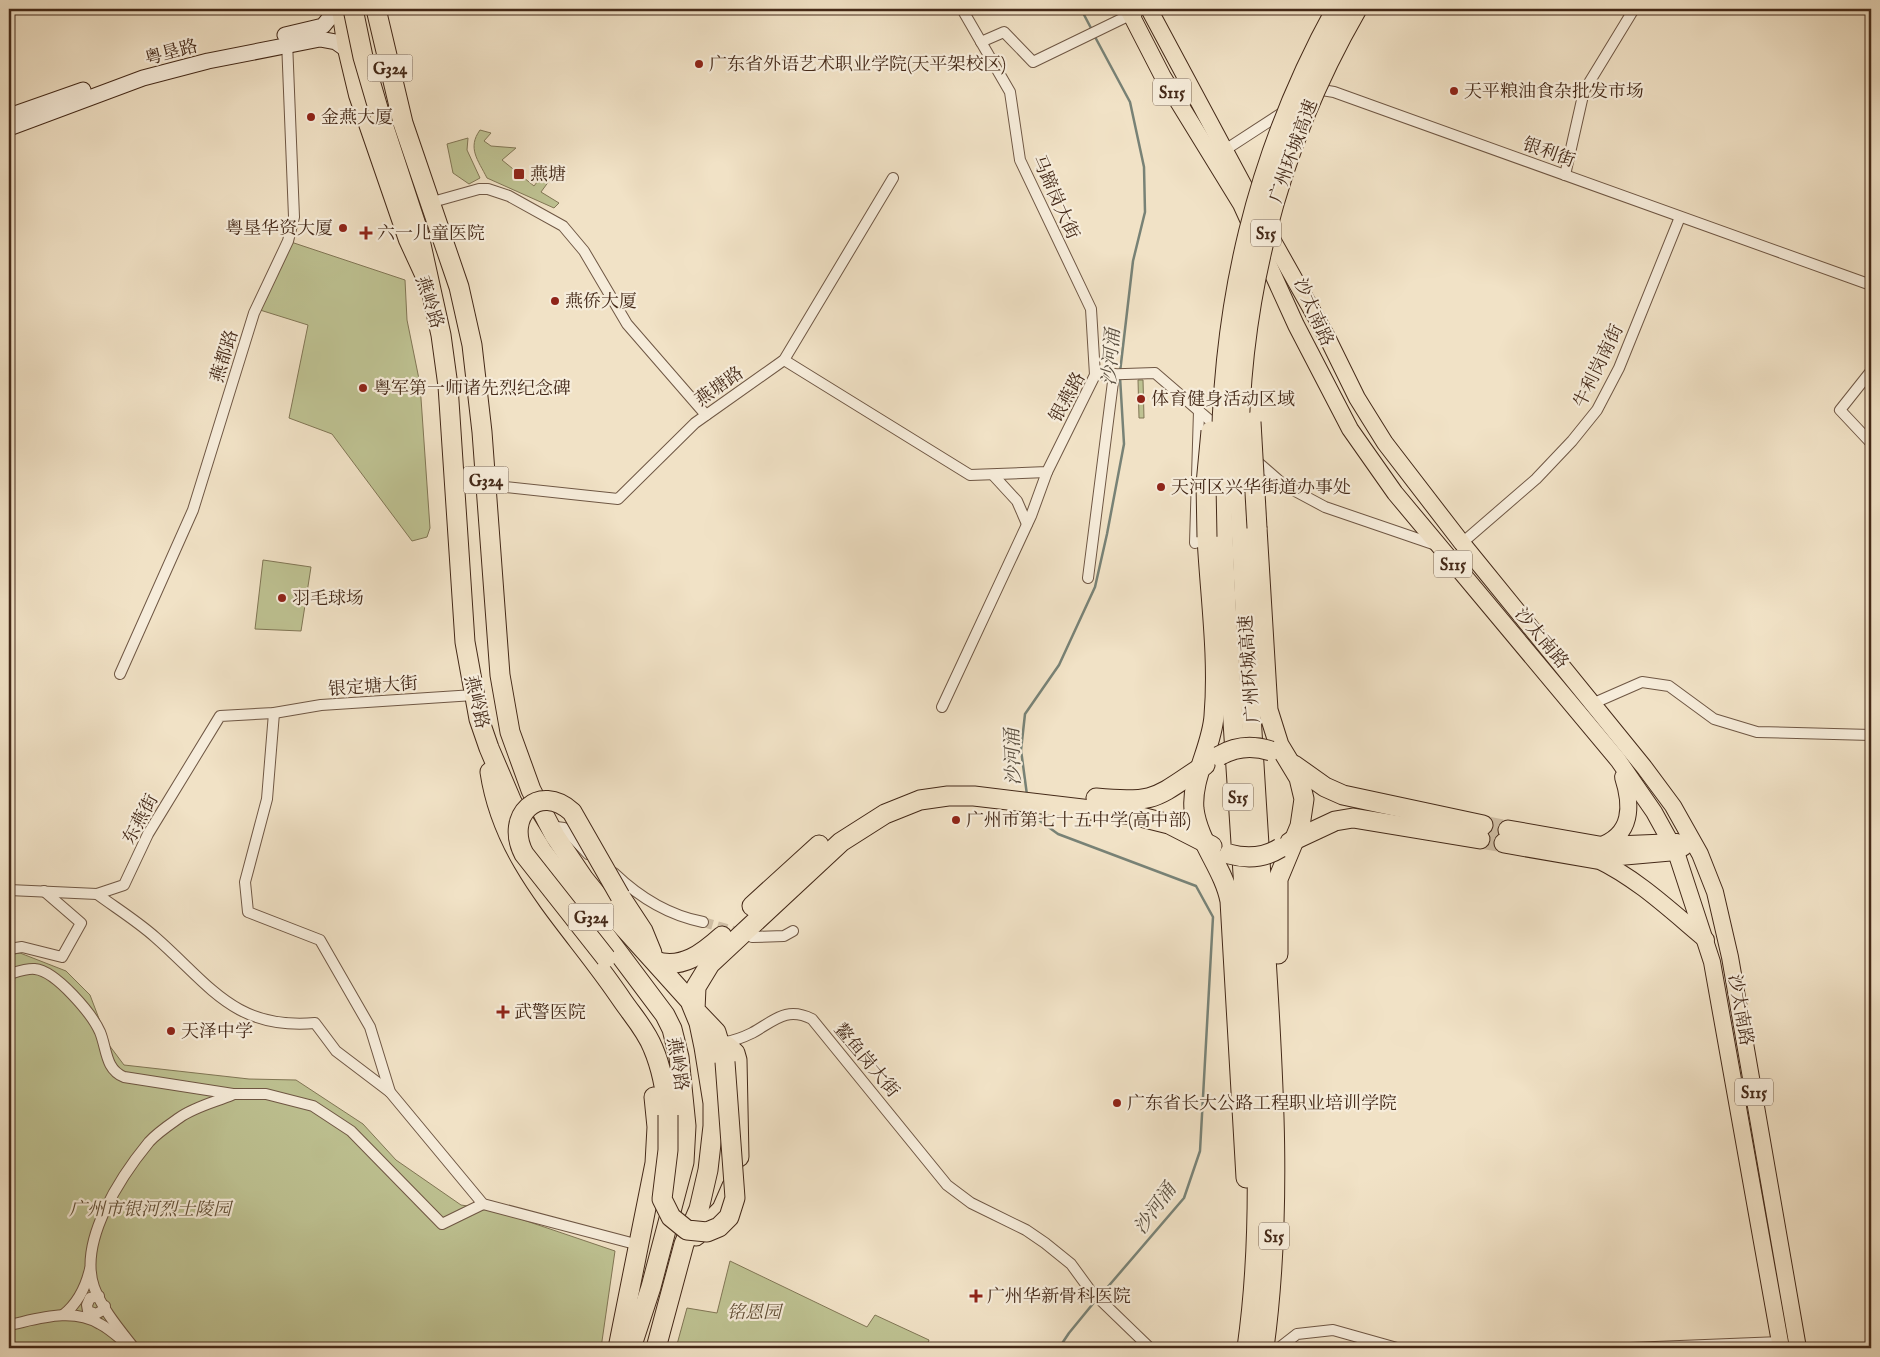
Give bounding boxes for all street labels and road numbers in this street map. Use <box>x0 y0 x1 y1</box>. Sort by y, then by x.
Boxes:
street label: 粤垦路 <box>142 35 200 72</box>
road number: G324 <box>368 54 412 82</box>
road number: S115 <box>1153 78 1191 105</box>
street label: 广州环城高速 <box>1265 97 1324 206</box>
street label: 银利街 <box>1519 133 1578 173</box>
street label: 马蹄岗大街 <box>1026 152 1083 243</box>
road number: S15 <box>1251 220 1281 247</box>
street label: 燕岭路 <box>409 273 448 332</box>
street label: 沙太南路 <box>1287 275 1338 350</box>
street label: 牛利岗南街 <box>1569 321 1629 412</box>
street label: 燕都路 <box>207 327 244 386</box>
street label: 燕塘路 <box>691 362 749 412</box>
street label: 银燕路 <box>1045 369 1091 427</box>
road number: G324 <box>464 466 508 494</box>
road number: S115 <box>1434 550 1472 578</box>
street label: 沙太南路 <box>1509 604 1573 674</box>
street label: 广州环城高速 <box>1235 614 1266 724</box>
street label: 银定塘大街 <box>327 673 419 702</box>
street label: 燕岭路 <box>458 673 493 731</box>
road number: S15 <box>1223 784 1253 810</box>
street label: 东燕街 <box>118 791 164 849</box>
road number: G324 <box>568 904 614 930</box>
street label: 沙太南路 <box>1722 973 1757 1048</box>
street label: 鳌鱼岗大街 <box>828 1019 904 1103</box>
street label: 燕岭路 <box>661 1036 692 1093</box>
road number: S115 <box>1735 1078 1773 1106</box>
road number: S15 <box>1259 1222 1289 1250</box>

